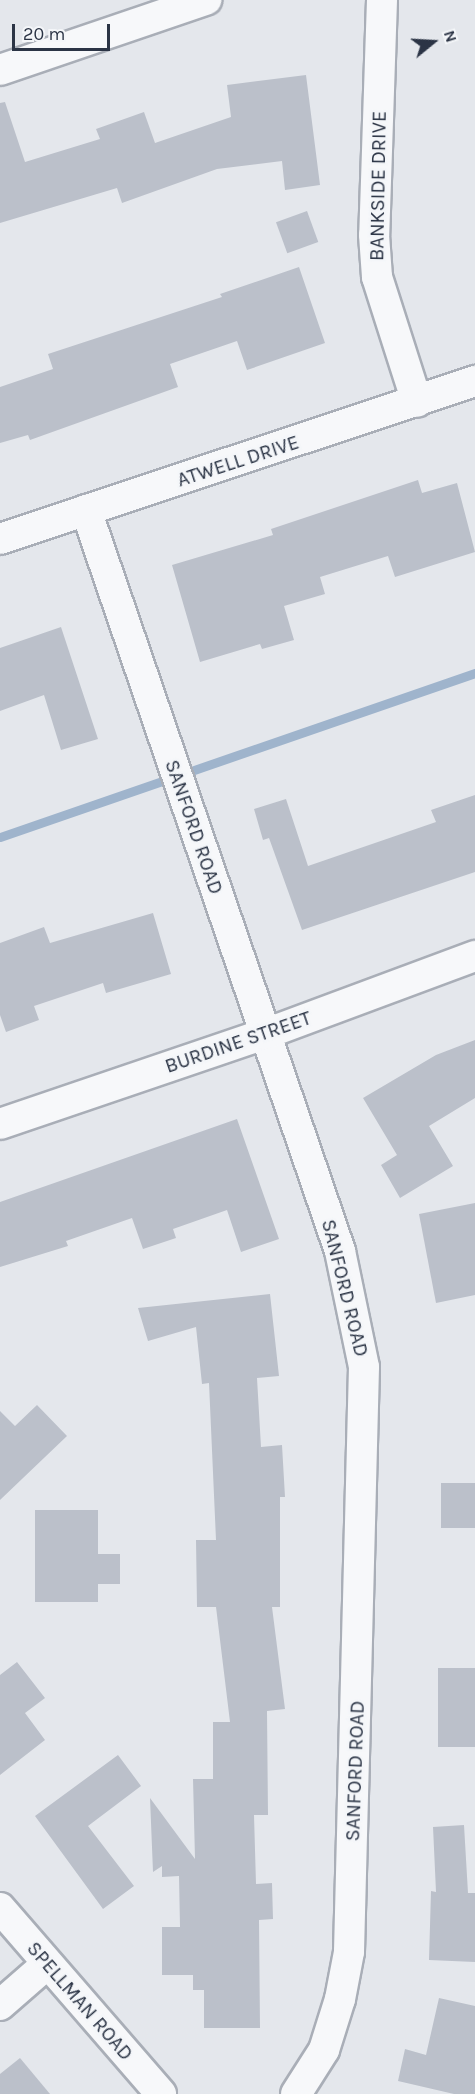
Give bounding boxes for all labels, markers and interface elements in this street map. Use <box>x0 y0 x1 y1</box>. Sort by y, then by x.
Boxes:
scale bar <box>15 12 112 50</box>
north arrow <box>403 12 463 72</box>
text: 20 m <box>23 23 65 45</box>
text: N <box>440 28 461 45</box>
street label: BANKSIDE DRIVE <box>365 111 391 261</box>
street label: ATWELL DRIVE <box>174 430 302 492</box>
street label: SANFORD ROAD <box>160 757 228 897</box>
street label: BURDINE STREET <box>162 1006 314 1078</box>
street label: SANFORD ROAD <box>316 1217 374 1359</box>
street label: SANFORD ROAD <box>341 1700 369 1842</box>
street label: SPELLMAN ROAD <box>22 1937 138 2065</box>

